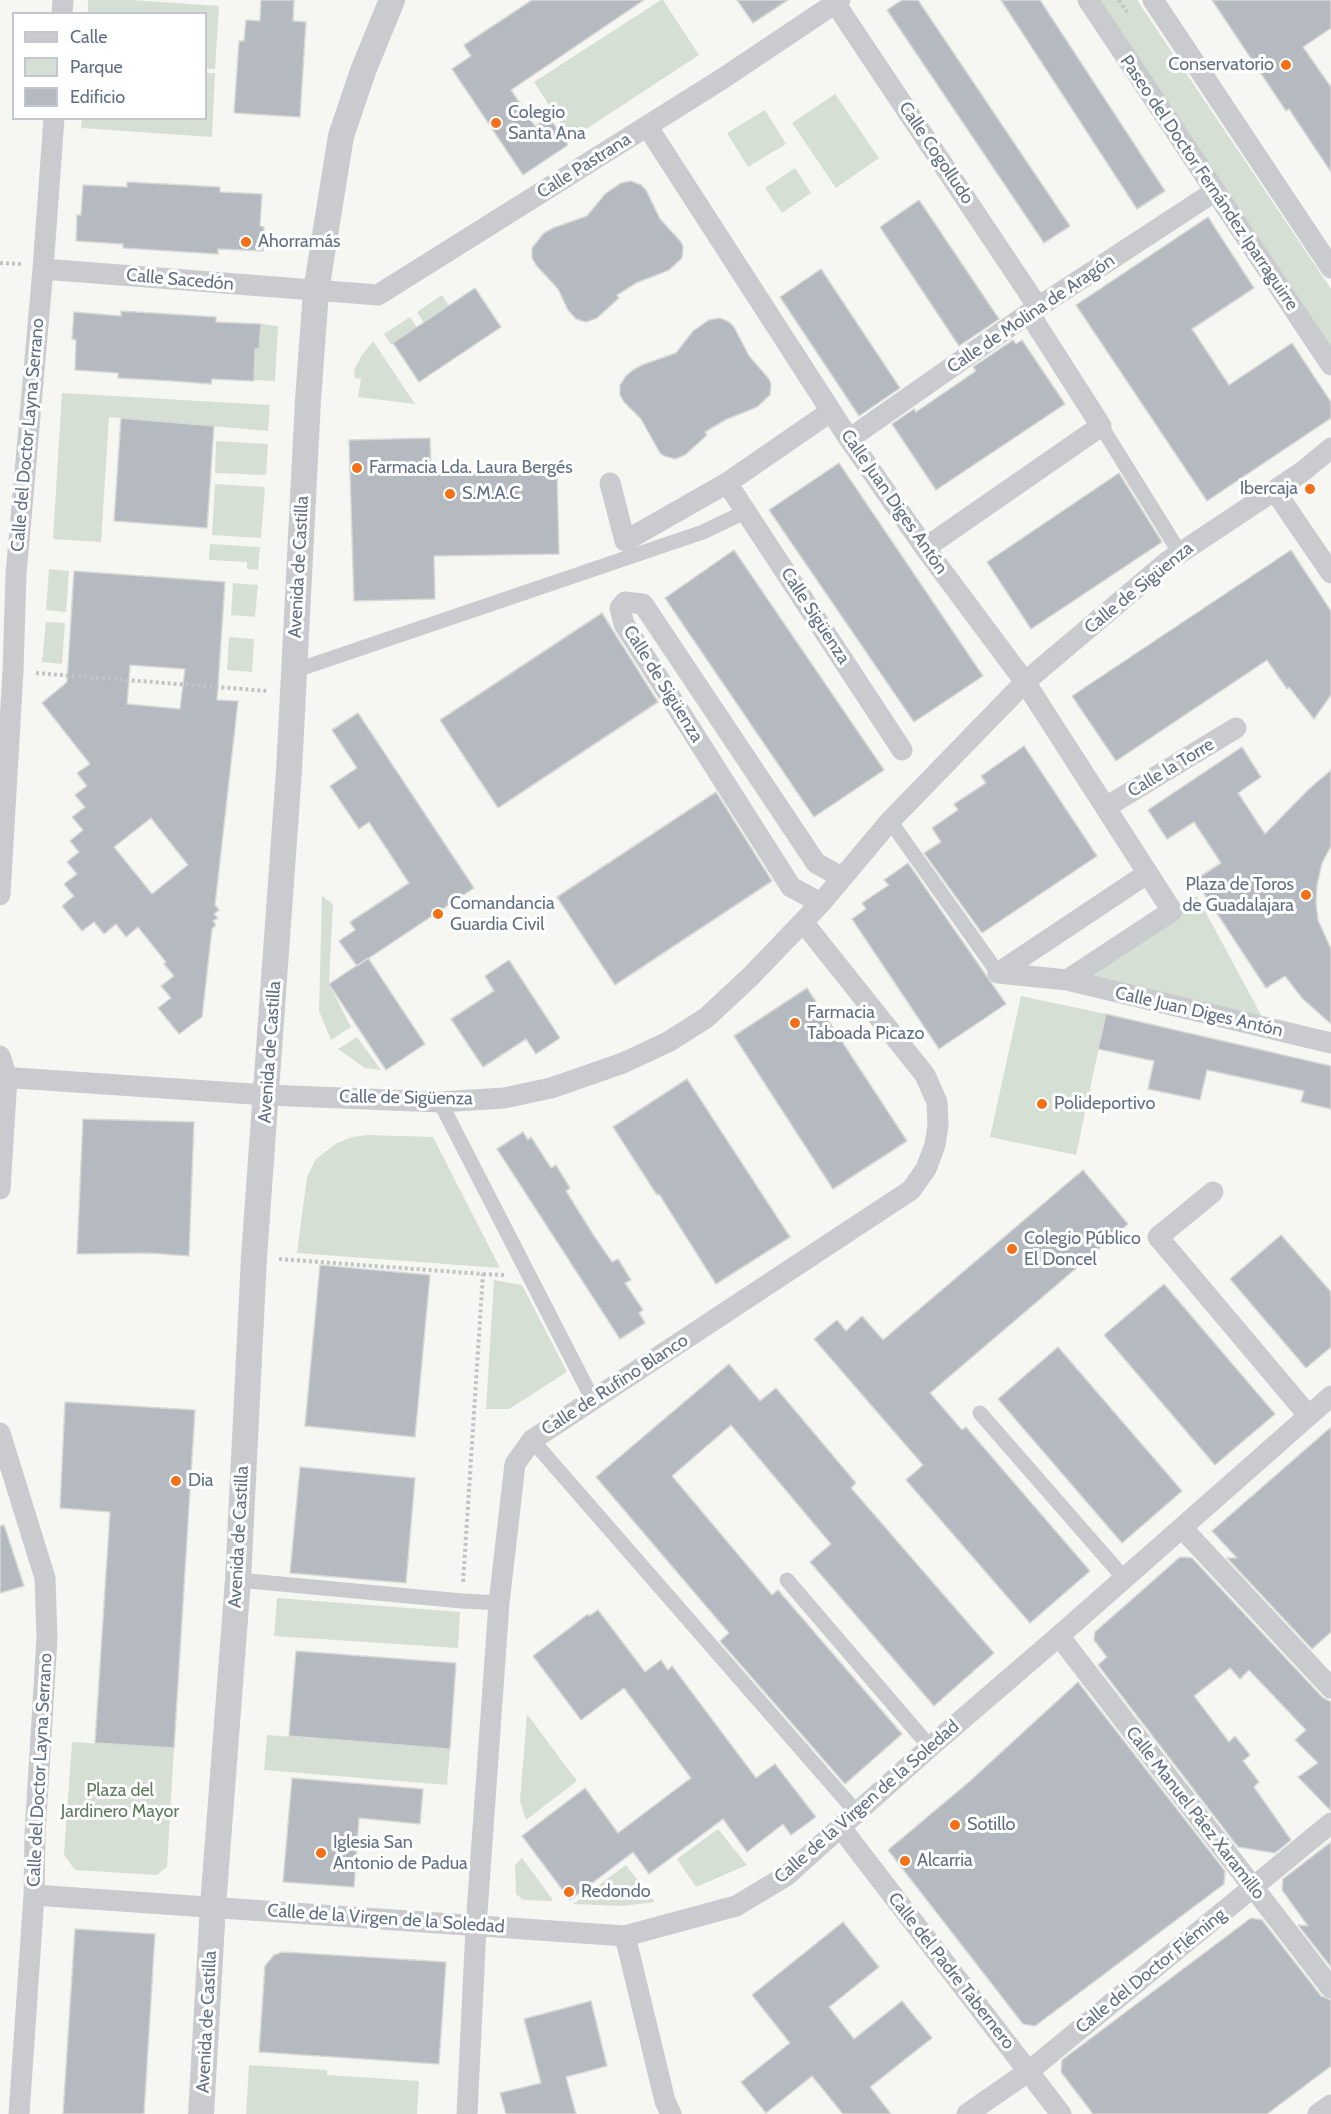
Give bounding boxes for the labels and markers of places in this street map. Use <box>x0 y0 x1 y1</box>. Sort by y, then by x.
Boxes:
place label: Conservatorio <box>1168 54 1274 76</box>
marker: Conservatorio <box>1279 58 1293 72</box>
place label: Colegio Santa Ana <box>508 102 586 144</box>
marker: Colegio Santa Ana <box>489 116 503 130</box>
place label: Ahorramás <box>258 231 341 253</box>
marker: Ahorramás <box>239 235 253 249</box>
place label: Farmacia Lda. Laura Bergés <box>369 457 573 479</box>
marker: Farmacia Lda. Laura Bergés <box>350 461 364 475</box>
place label: Ibercaja <box>1240 478 1298 500</box>
marker: Ibercaja <box>1303 482 1317 496</box>
place label: S.M.A.C <box>462 483 520 505</box>
marker: S.M.A.C <box>443 487 457 501</box>
place label: Plaza de Toros de Guadalajara <box>1183 874 1294 916</box>
marker: Plaza de Toros de Guadalajara <box>1299 888 1313 902</box>
place label: Comandancia Guardia Civil <box>450 893 555 936</box>
marker: Comandancia Guardia Civil <box>431 907 445 921</box>
place label: Farmacia Taboada Picazo <box>807 1002 924 1044</box>
marker: Farmacia Taboada Picazo <box>788 1016 802 1030</box>
place label: Polideportivo <box>1054 1093 1155 1115</box>
marker: Polideportivo <box>1035 1097 1049 1111</box>
place label: Colegio Público El Doncel <box>1024 1228 1141 1270</box>
marker: Colegio Público El Doncel <box>1005 1242 1019 1256</box>
place label: Dia <box>188 1470 213 1492</box>
marker: Dia <box>169 1474 183 1488</box>
place label: Sotillo <box>967 1814 1015 1836</box>
marker: Sotillo <box>948 1818 962 1832</box>
place label: Iglesia San Antonio de Padua <box>333 1832 468 1874</box>
marker: Iglesia San Antonio de Padua <box>314 1846 328 1860</box>
place label: Alcarria <box>917 1850 973 1872</box>
marker: Alcarria <box>898 1854 912 1868</box>
place label: Redondo <box>581 1881 651 1903</box>
marker: Redondo <box>562 1885 576 1899</box>

